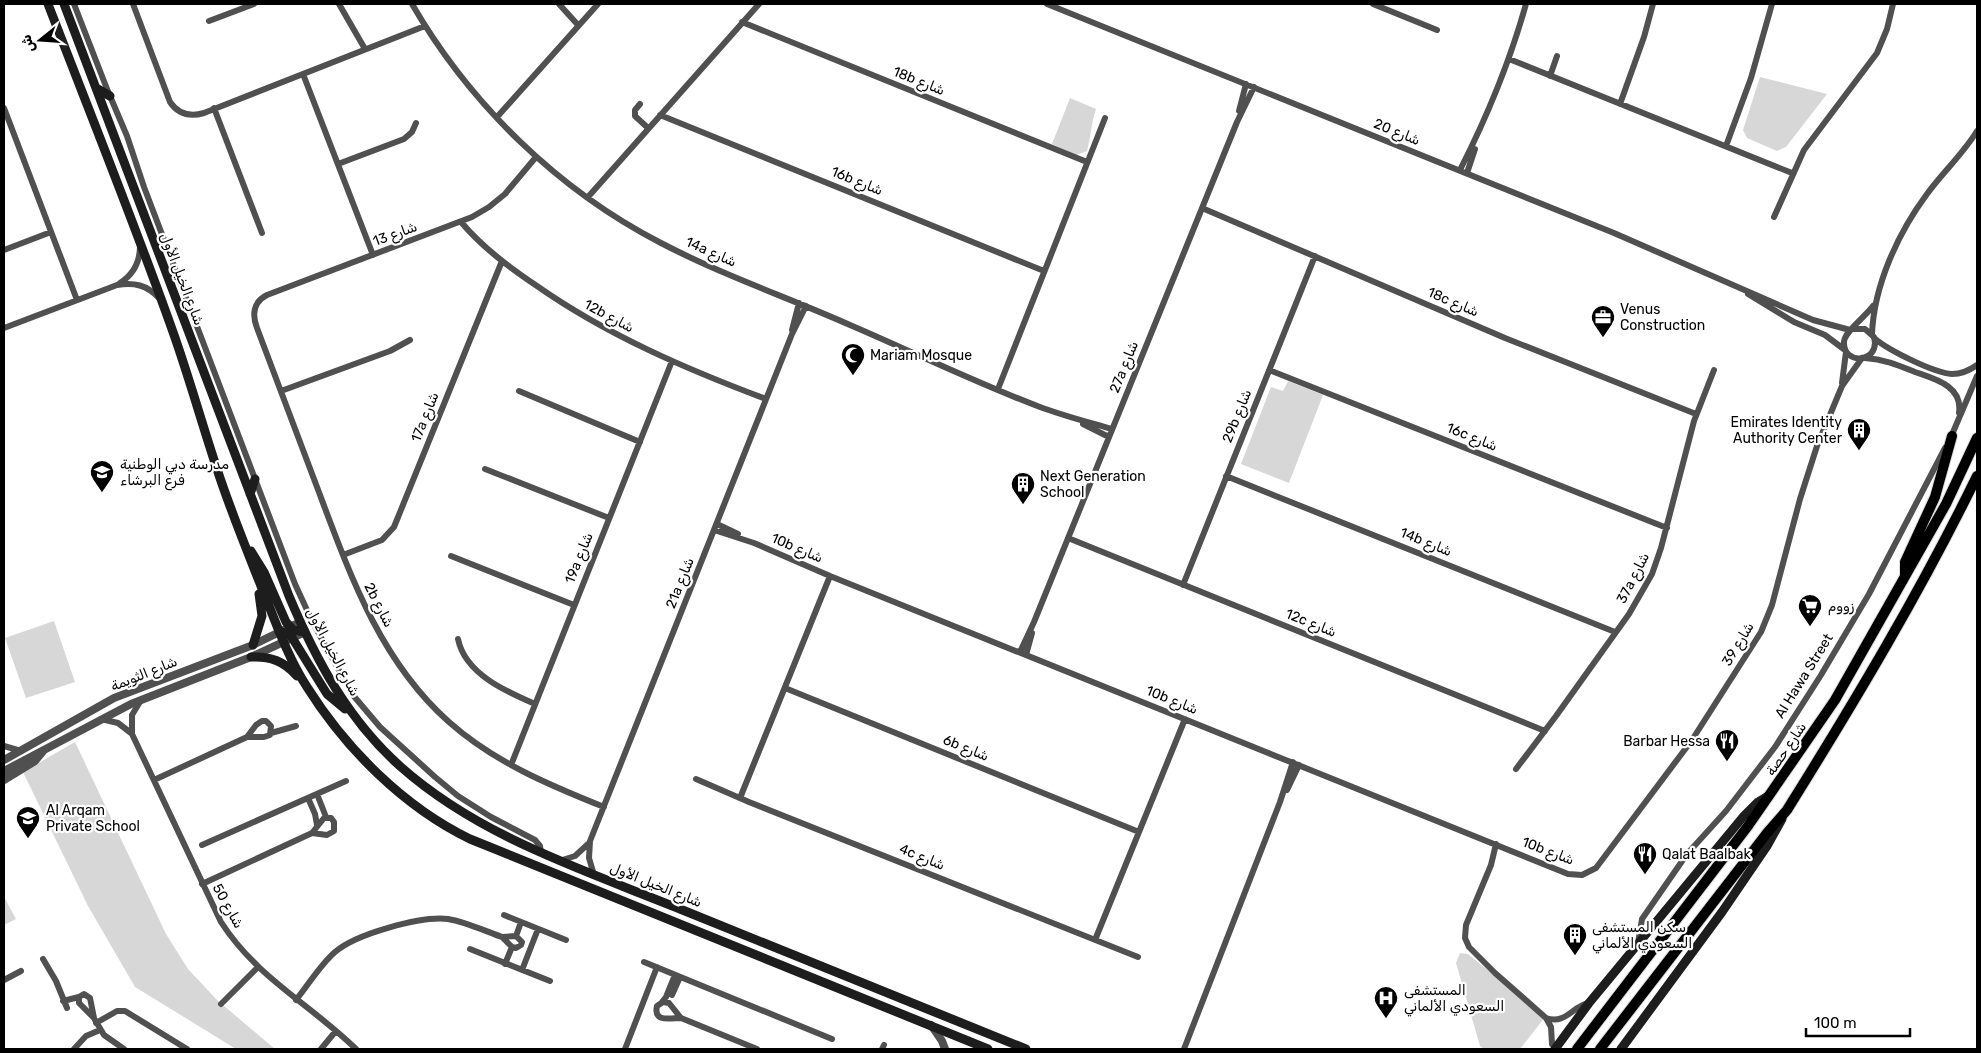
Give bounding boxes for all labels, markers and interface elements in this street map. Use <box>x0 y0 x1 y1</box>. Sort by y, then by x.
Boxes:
north arrow <box>15 15 65 65</box>
text: ش <box>17 32 39 55</box>
street label: 18b شارع <box>890 63 947 101</box>
street label: شارع 20 <box>1371 115 1423 151</box>
street label: 16b شارع <box>828 163 885 201</box>
street label: شارع 13 <box>371 218 420 252</box>
street label: شارع الخيل الأول <box>155 230 207 328</box>
street label: 14a شارع <box>682 233 739 273</box>
street label: 18c شارع <box>1424 284 1481 322</box>
street label: 12b شارع <box>580 296 637 338</box>
place label: Venus Construction <box>1620 301 1705 334</box>
office icon: Venus Construction <box>1590 304 1616 338</box>
street label: 27a شارع <box>1106 339 1144 396</box>
mosque icon: Mariam Mosque <box>840 342 866 376</box>
place label: Mariam Mosque <box>870 347 972 364</box>
street label: 29b شارع <box>1219 387 1257 446</box>
street label: 17a شارع <box>407 390 445 445</box>
place label: Emirates Identity Authority Center <box>1730 414 1843 447</box>
building icon: Emirates Identity Authority Center <box>1846 417 1872 451</box>
street label: 16c شارع <box>1443 419 1500 457</box>
place label: مدرسة دبي الوطنية فرع البرشاء <box>120 456 229 491</box>
school or university icon: مدرسة دبي الوطنية فرع البرشاء <box>89 459 115 493</box>
place label: Next Generation School <box>1040 468 1146 501</box>
building icon: Next Generation School <box>1010 471 1036 505</box>
street label: 14b شارع <box>1397 524 1454 562</box>
street label: 19a شارع <box>561 530 599 587</box>
street label: 10b شارع <box>768 530 825 568</box>
street label: 37a شارع <box>1613 550 1655 607</box>
street label: 21a شارع <box>662 555 700 612</box>
street label: 2b شارع <box>359 580 397 631</box>
supermarket icon: زووم <box>1797 593 1823 627</box>
place label: زووم <box>1828 598 1854 616</box>
street label: شارع الخيل الأول <box>301 605 363 700</box>
street label: 12c شارع <box>1282 605 1339 643</box>
street label: شارع 39 <box>1718 619 1759 670</box>
street label: Al Hawa Street <box>1771 630 1837 721</box>
street label: شارع الثويمة <box>108 653 181 697</box>
street label: 10b شارع <box>1143 682 1200 720</box>
street label: شارع حصة <box>1762 719 1812 780</box>
restaurant icon: Barbar Hessa <box>1714 728 1740 762</box>
street label: 6b شارع <box>940 731 991 767</box>
place label: Barbar Hessa <box>1623 733 1710 750</box>
place label: Al Arqam Private School <box>46 802 140 835</box>
school or university icon: Al Arqam Private School <box>15 805 41 839</box>
street label: 10b شارع <box>1519 833 1577 871</box>
street label: 4c شارع <box>896 840 947 876</box>
restaurant icon: Qalat Baalbak <box>1632 841 1658 875</box>
place label: Qalat Baalbak <box>1662 846 1751 863</box>
street label: شارع الخيل الأول <box>607 859 704 913</box>
street label: شارع 50 <box>207 881 247 932</box>
place label: سكن المستشفى السعودي الألماني <box>1592 919 1692 954</box>
building icon: سكن المستشفى السعودي الألماني <box>1562 922 1588 956</box>
place label: المستشفى السعودي الألماني <box>1404 982 1504 1017</box>
hospital icon: المستشفى السعودي الألماني <box>1373 985 1399 1019</box>
scale bar <box>1806 1006 1910 1038</box>
text: 100 m <box>1814 1014 1856 1032</box>

